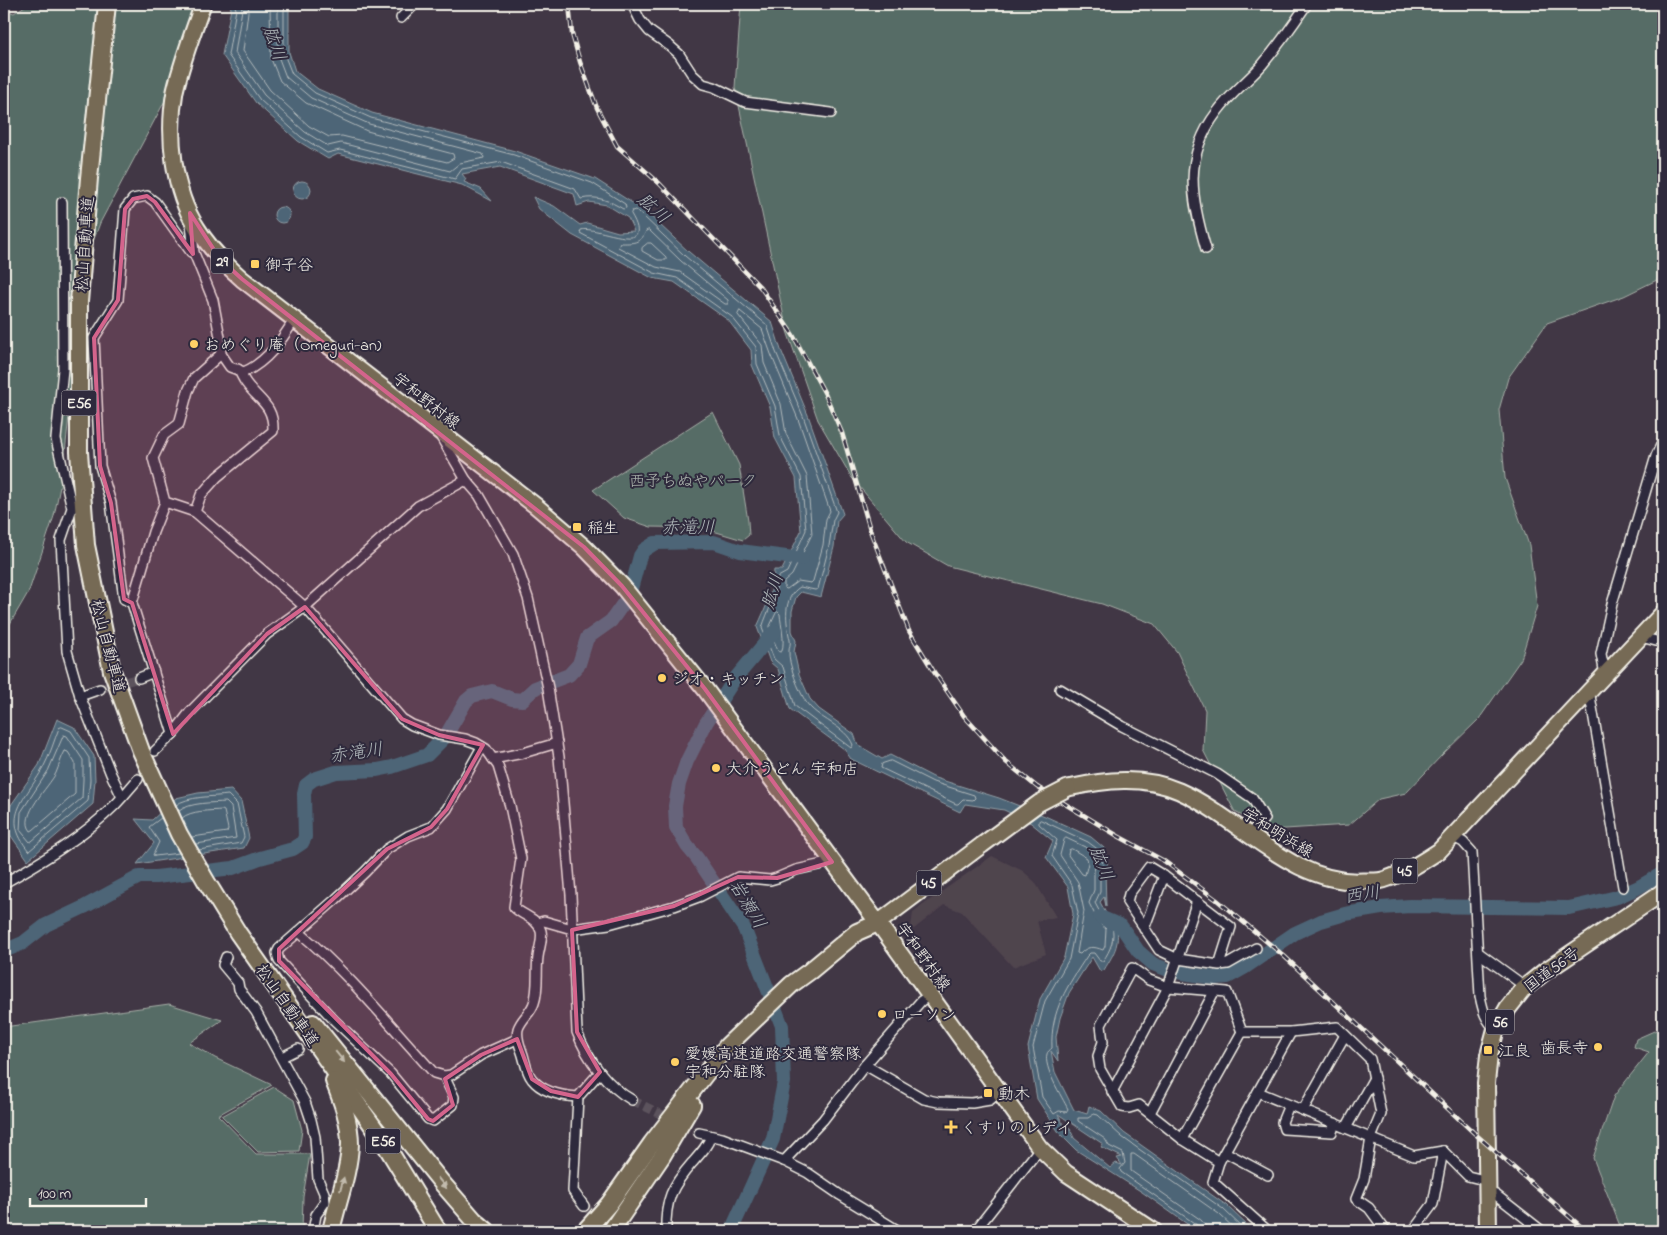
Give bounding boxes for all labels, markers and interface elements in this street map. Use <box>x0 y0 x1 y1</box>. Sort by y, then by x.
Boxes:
water label: 肱川 <box>255 22 291 65</box>
water label: 肱川 <box>631 188 675 231</box>
street label: 松山自動車道 <box>71 195 101 293</box>
road number: 29 <box>211 248 233 274</box>
place label: 御子谷 <box>265 254 313 278</box>
marker: 御子谷 <box>249 258 261 270</box>
place label: おめぐり庵（Omeguri-an) <box>204 334 382 358</box>
marker: おめぐり庵（Omeguri-an) <box>188 338 200 350</box>
street label: 宇和野村線 <box>387 367 465 436</box>
road number: E56 <box>62 390 96 416</box>
park label: 西予ちぬやパーク <box>629 470 757 494</box>
water label: 赤滝川 <box>661 516 715 542</box>
place label: 稲生 <box>587 517 619 541</box>
marker: 稲生 <box>571 521 583 533</box>
water label: 肱川 <box>756 571 792 613</box>
street label: 松山自動車道 <box>84 597 130 696</box>
place label: ジオ・キッチン <box>672 668 784 692</box>
marker: ジオ・キッチン <box>656 672 668 684</box>
water label: 赤滝川 <box>328 737 385 771</box>
place label: 大介うどん 宇和店 <box>726 758 858 782</box>
marker: 大介うどん 宇和店 <box>710 762 722 774</box>
street label: 宇和明浜線 <box>1236 803 1317 865</box>
water label: 肱川 <box>1081 842 1119 885</box>
road number: 45 <box>1392 858 1418 884</box>
road number: 45 <box>916 870 942 896</box>
water label: 岩瀬川 <box>721 875 771 935</box>
water label: 西川 <box>1343 880 1382 912</box>
street label: 宇和野村線 <box>889 918 956 997</box>
street label: 国道56号 <box>1519 942 1585 1000</box>
street label: 松山自動車道 <box>249 960 324 1052</box>
place label: ローソン <box>892 1004 956 1028</box>
marker: ローソン <box>876 1008 888 1020</box>
road number: 56 <box>1486 1010 1514 1034</box>
place label: 歯長寺 <box>1540 1037 1588 1061</box>
place label: 江良 <box>1498 1040 1530 1064</box>
marker: 歯長寺 <box>1592 1041 1604 1053</box>
place label: 愛媛高速道路交通警察隊 宇和分駐隊 <box>685 1043 862 1085</box>
marker: 江良 <box>1482 1044 1494 1056</box>
one-way arrow <box>335 1050 346 1063</box>
marker: 愛媛高速道路交通警察隊 宇和分駐隊 <box>669 1056 681 1068</box>
place label: 動木 <box>998 1083 1030 1107</box>
marker: 動木 <box>982 1087 994 1099</box>
place label: くすりのレデイ <box>961 1117 1072 1141</box>
marker: くすりのレデイ <box>945 1121 957 1133</box>
road number: E56 <box>366 1128 400 1154</box>
scale bar <box>30 1175 146 1207</box>
one-way arrow <box>339 1176 347 1191</box>
one-way arrow <box>437 1177 448 1190</box>
text: 100 m <box>38 1183 71 1205</box>

